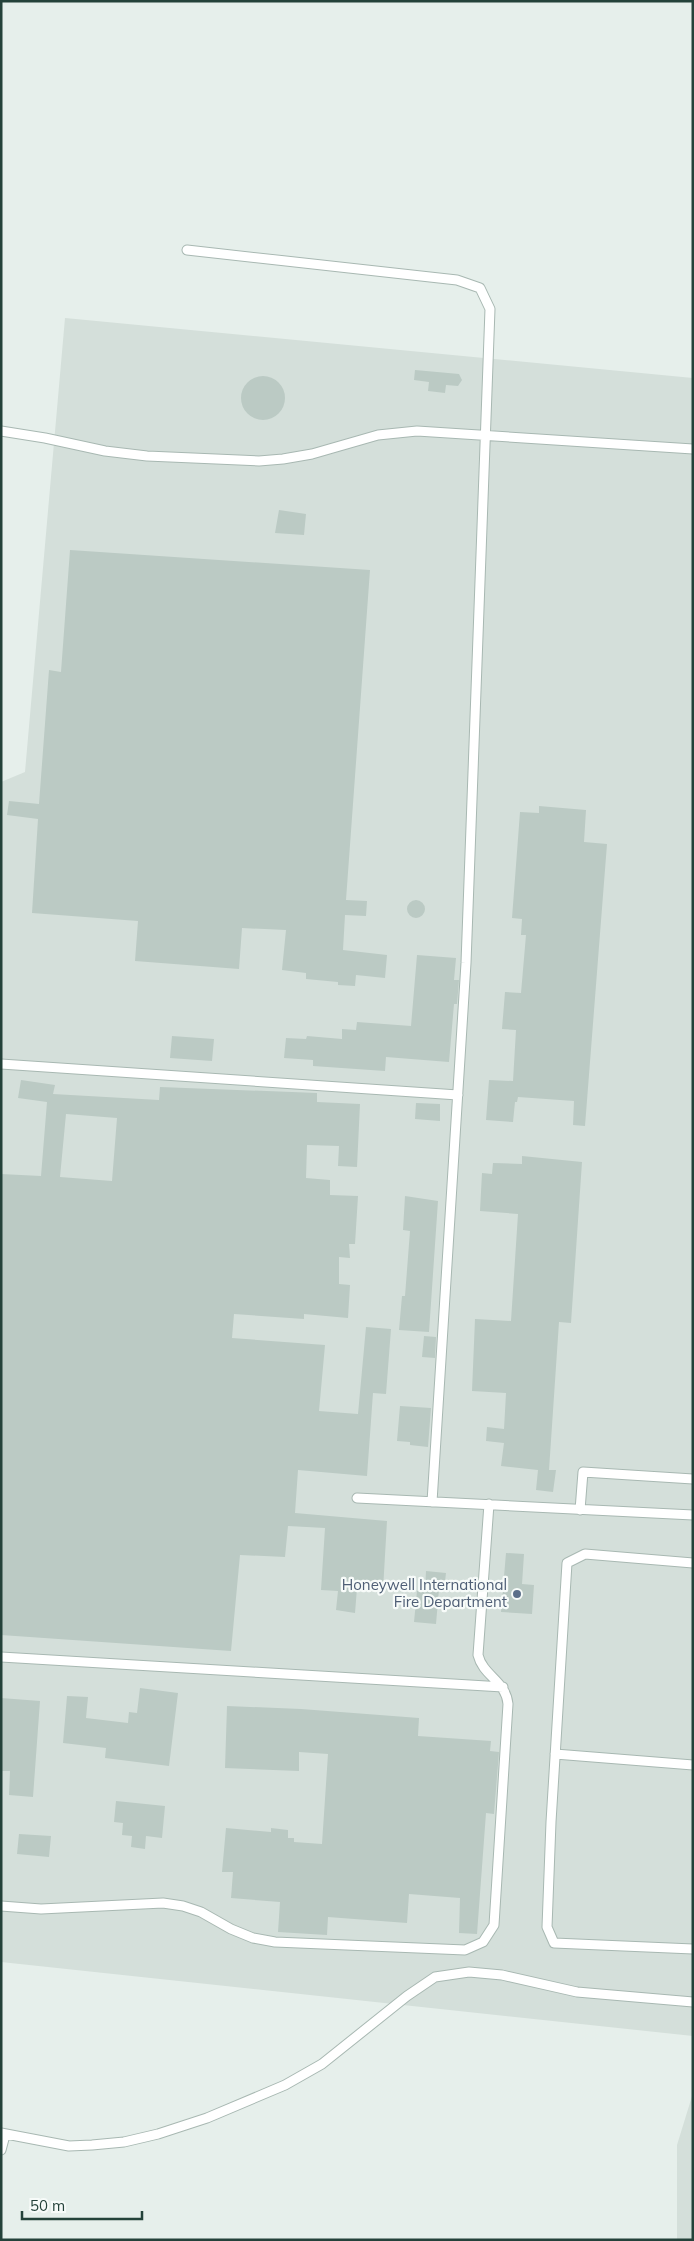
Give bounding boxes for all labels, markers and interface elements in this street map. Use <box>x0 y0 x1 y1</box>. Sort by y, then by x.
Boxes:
place label: Honeywell International Fire Department <box>342 1575 507 1611</box>
marker: Honeywell International Fire Department <box>511 1588 523 1600</box>
scale bar <box>22 2188 142 2220</box>
text: 50 m <box>30 2196 65 2215</box>

